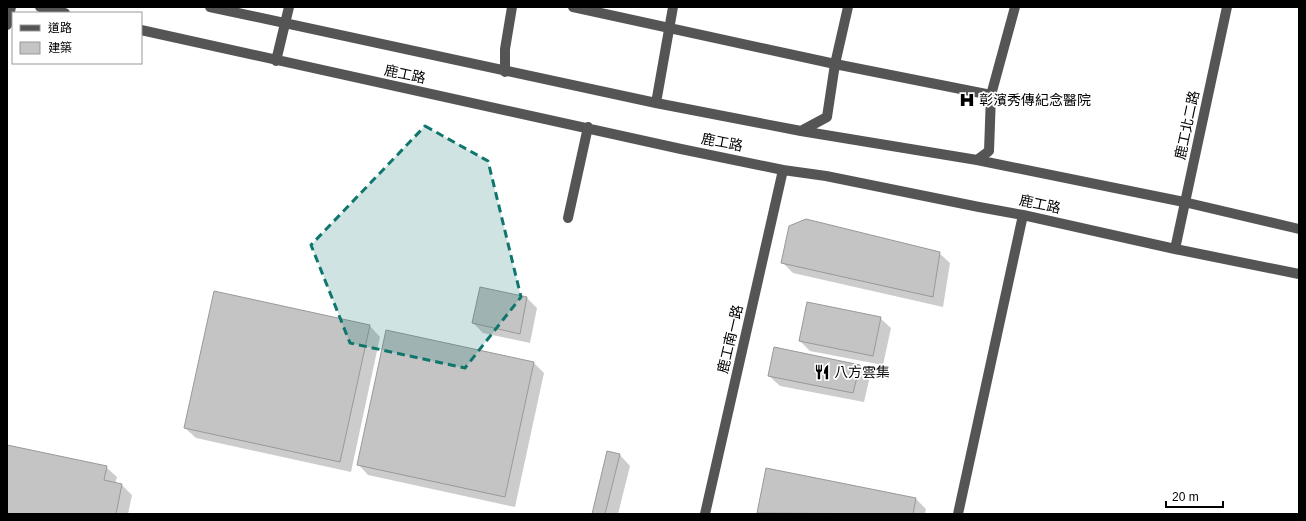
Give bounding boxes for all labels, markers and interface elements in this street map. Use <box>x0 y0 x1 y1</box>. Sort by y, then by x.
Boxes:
legend <box>12 12 142 64</box>
text: 道路 <box>48 21 72 35</box>
text: 建築 <box>48 41 72 55</box>
street label: 鹿工路 <box>383 62 427 86</box>
street label: 鹿工北二路 <box>1172 89 1202 161</box>
hospital icon: 彰濱秀傳紀念醫院 <box>958 91 976 109</box>
place label: 彰濱秀傳紀念醫院 <box>979 92 1091 108</box>
street label: 鹿工路 <box>700 130 744 154</box>
street label: 鹿工路 <box>1018 192 1062 216</box>
street label: 鹿工南一路 <box>714 303 746 375</box>
restaurant icon: 八方雲集 <box>813 363 831 381</box>
place label: 八方雲集 <box>834 364 890 380</box>
scale bar <box>1166 483 1223 509</box>
text: 20 m <box>1172 490 1199 504</box>

